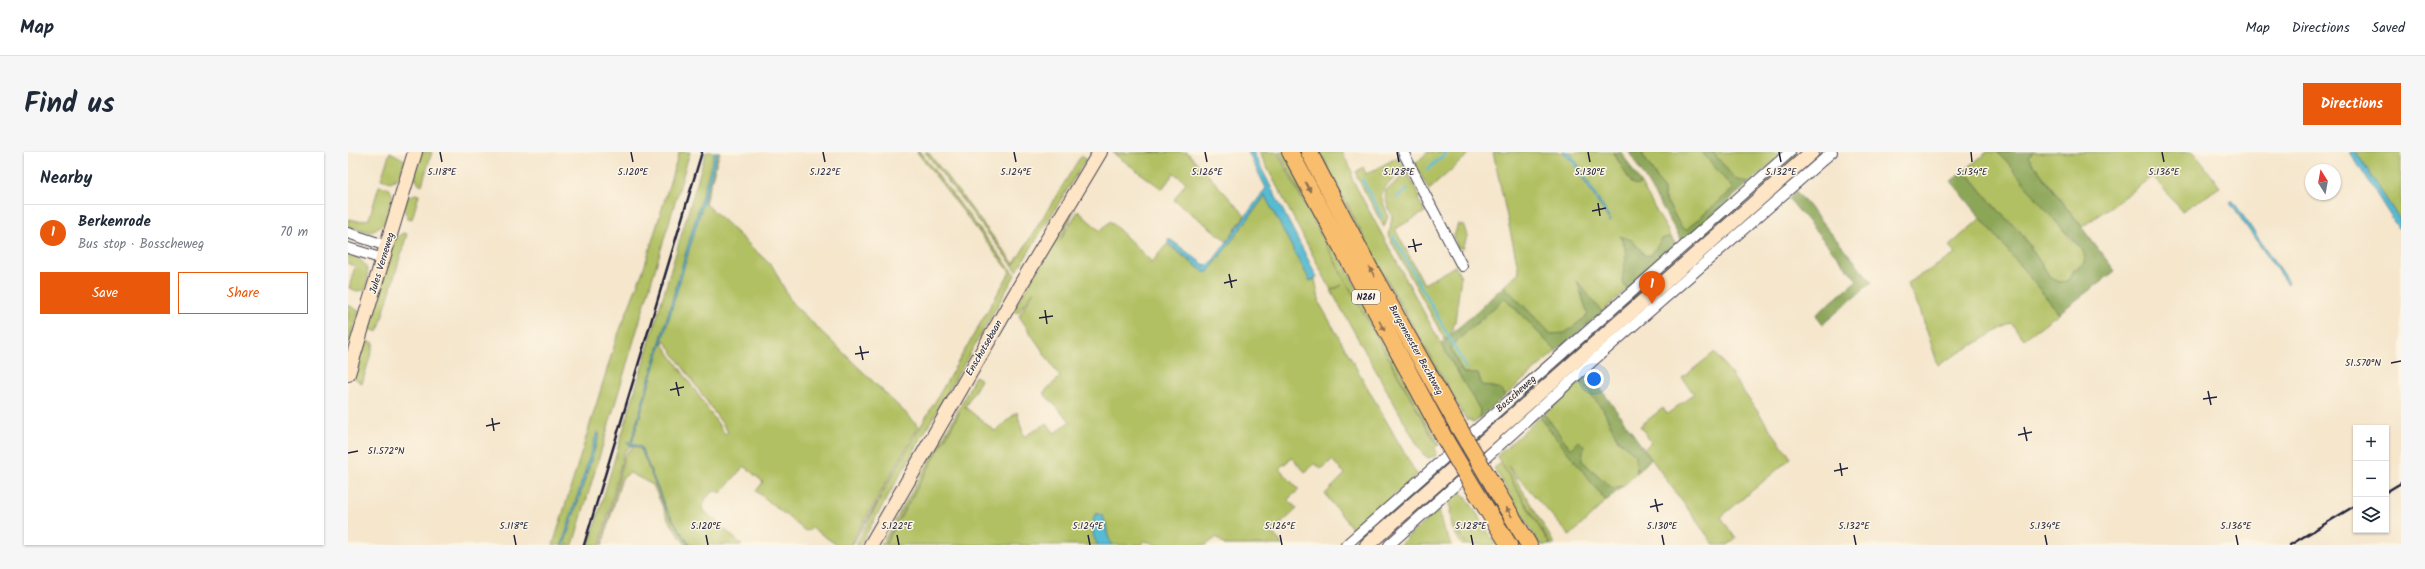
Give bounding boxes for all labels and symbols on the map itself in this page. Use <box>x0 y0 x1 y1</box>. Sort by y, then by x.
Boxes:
text: 5.118°E <box>427 164 458 180</box>
text: 5.120°E <box>618 164 650 180</box>
text: 5.122°E <box>809 164 842 180</box>
text: 5.124°E <box>1000 164 1033 180</box>
text: 5.126°E <box>1191 164 1224 180</box>
text: 5.128°E <box>1383 164 1416 180</box>
text: 5.130°E <box>1575 164 1607 180</box>
text: 5.132°E <box>1765 164 1798 180</box>
text: 5.134°E <box>1956 164 1989 180</box>
text: 5.136°E <box>2148 164 2181 180</box>
north arrow <box>2305 164 2341 200</box>
one-way arrow <box>1305 181 1311 192</box>
street label: Jules Verneweg <box>365 230 399 296</box>
one-way arrow <box>1368 266 1375 277</box>
pin: 1 <box>1639 271 1665 304</box>
road number: N261 <box>1352 290 1380 304</box>
street label: Burgemeester Bechtweg <box>1384 302 1448 398</box>
street label: Enschotsebaan <box>961 317 1007 379</box>
one-way arrow <box>1379 320 1386 332</box>
text: 51.570°N <box>2345 355 2381 371</box>
your location <box>1584 369 1604 389</box>
street label: Bosscheweg <box>1492 371 1540 417</box>
text: 51.572°N <box>368 443 405 459</box>
one-way arrow <box>1505 506 1512 518</box>
text: 5.118°E <box>499 518 530 534</box>
text: 5.120°E <box>691 518 723 534</box>
text: 5.122°E <box>881 518 914 534</box>
text: 5.124°E <box>1072 518 1105 534</box>
text: 5.126°E <box>1264 518 1297 534</box>
text: 5.128°E <box>1455 518 1488 534</box>
text: 5.130°E <box>1647 518 1679 534</box>
text: 5.132°E <box>1838 518 1871 534</box>
text: 5.134°E <box>2029 518 2062 534</box>
text: 5.136°E <box>2220 518 2253 534</box>

